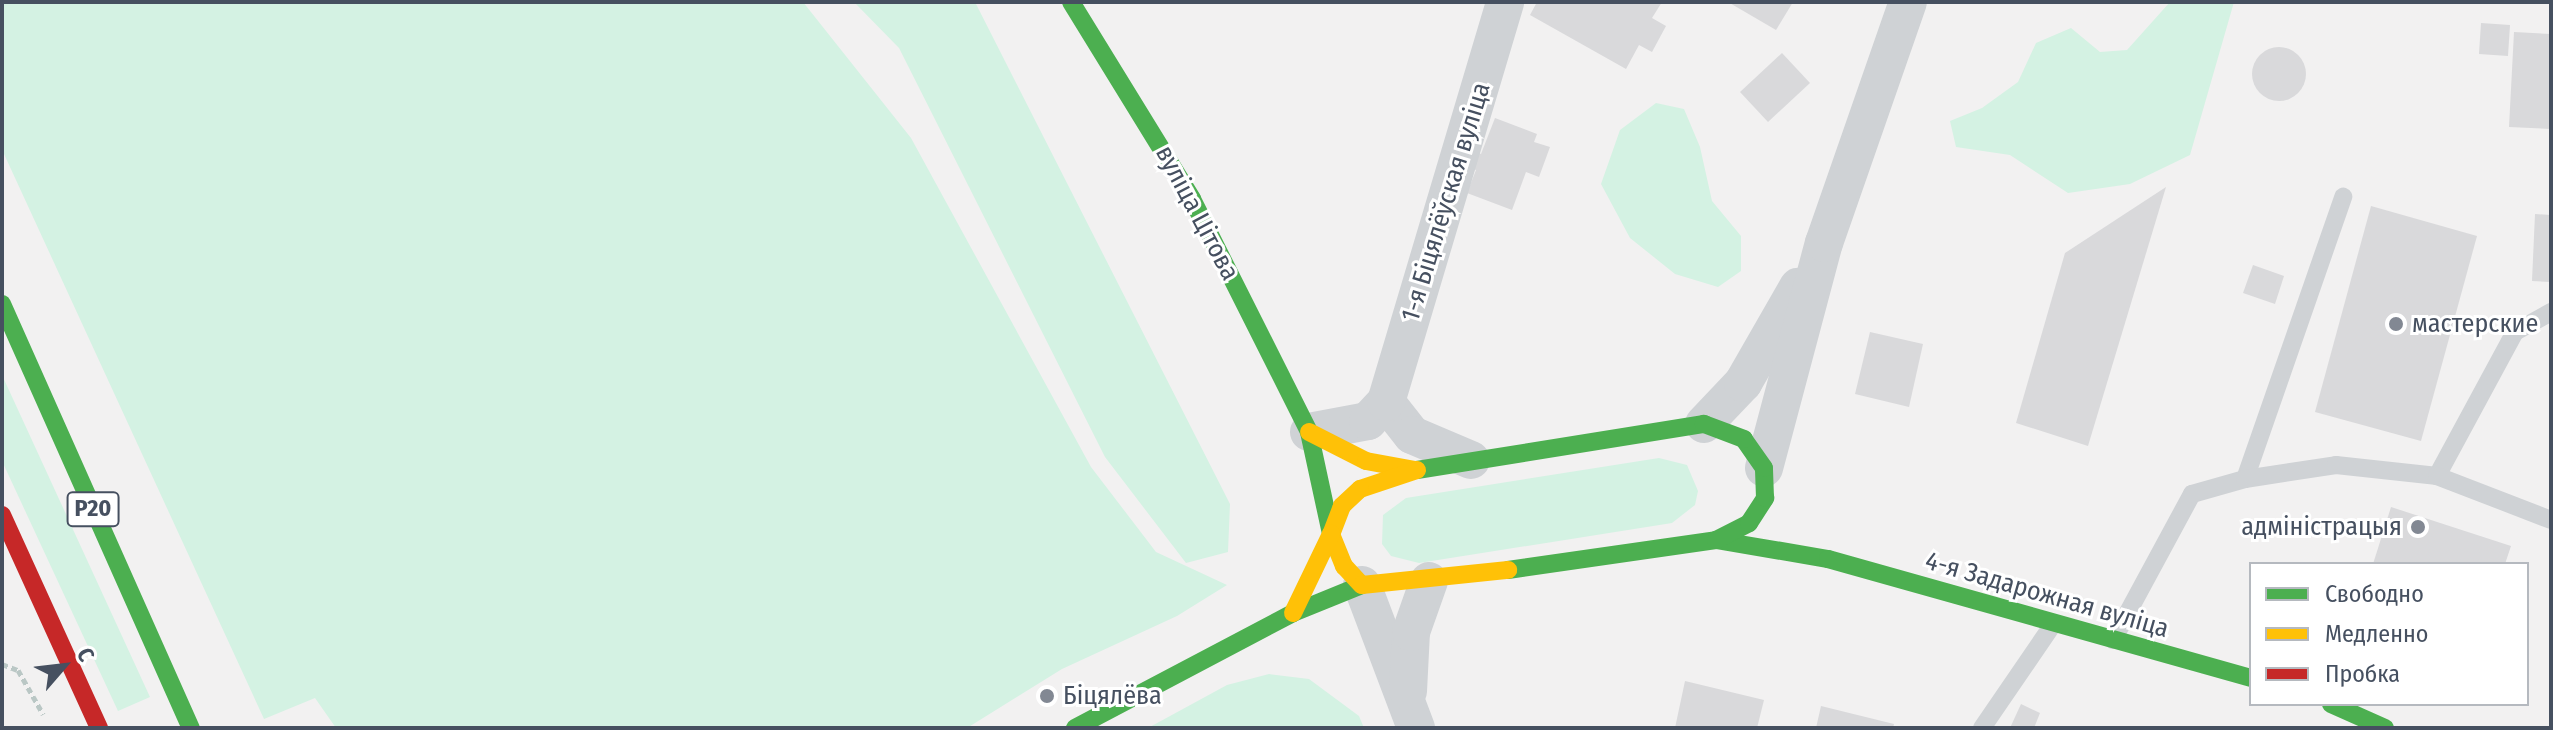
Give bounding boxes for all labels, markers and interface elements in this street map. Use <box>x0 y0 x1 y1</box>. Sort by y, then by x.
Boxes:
street label: 1-я Біцялёўская вуліца <box>1395 79 1497 325</box>
street label: вуліца Цітова <box>1149 140 1245 286</box>
place label: мастерские <box>2412 308 2538 340</box>
marker: мастерские <box>2387 315 2405 333</box>
road number: Р20 <box>65 489 121 529</box>
place label: адміністрацыя <box>2241 511 2402 543</box>
marker: адміністрацыя <box>2409 518 2427 536</box>
street label: 4-я Задарожная вуліца <box>1922 545 2172 645</box>
legend <box>2249 562 2529 706</box>
text: Свободно <box>2325 580 2424 608</box>
text: Медленно <box>2325 620 2428 648</box>
north arrow <box>24 626 104 706</box>
text: С <box>71 643 100 666</box>
text: Пробка <box>2325 660 2400 688</box>
place label: Біцялёва <box>1063 680 1162 712</box>
marker: Біцялёва <box>1038 687 1056 705</box>

